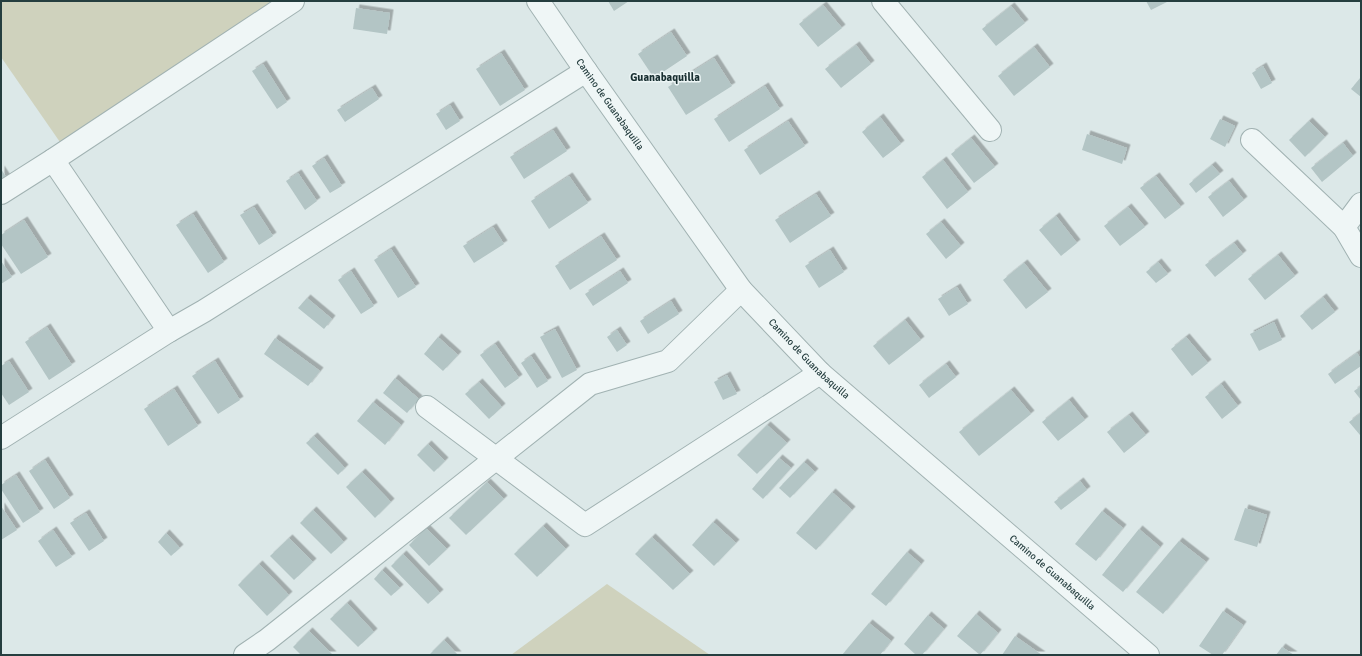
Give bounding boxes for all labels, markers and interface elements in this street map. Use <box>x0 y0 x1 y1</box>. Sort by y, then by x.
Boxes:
street label: Camino de Guanabaquilla <box>573 56 646 153</box>
district label: Guanabaquilla <box>630 71 700 84</box>
street label: Camino de Guanabaquilla <box>766 316 852 402</box>
street label: Camino de Guanabaquilla <box>1007 532 1098 613</box>

